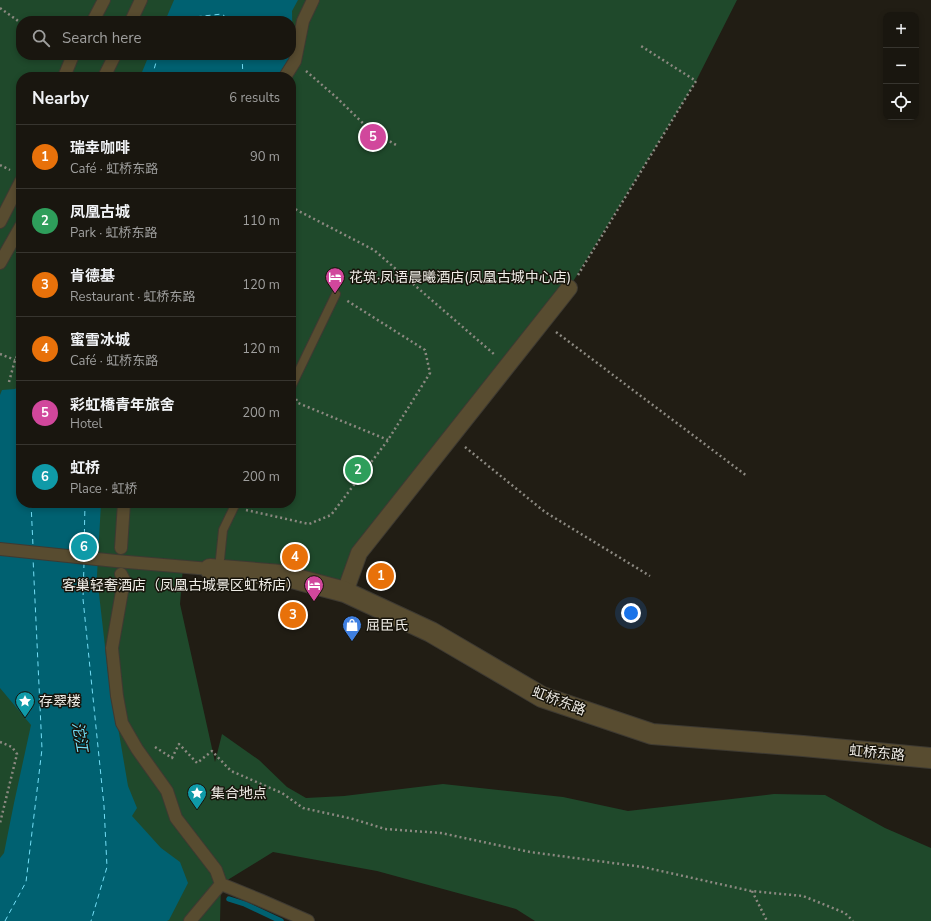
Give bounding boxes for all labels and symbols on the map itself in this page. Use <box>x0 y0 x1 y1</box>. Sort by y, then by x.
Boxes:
pin: 5 <box>360 122 386 152</box>
hotel icon: 花筑·凤语晨曦酒店(凤凰古城中心店) <box>324 266 346 294</box>
place label: 花筑·凤语晨曦酒店(凤凰古城中心店) <box>349 268 571 287</box>
pin: 2 <box>345 455 371 485</box>
pin: 6 <box>71 532 97 562</box>
pin: 4 <box>282 542 308 572</box>
pin: 1 <box>368 561 394 591</box>
hotel icon: 客巢轻奢酒店（凤凰古城景区虹桥店） <box>303 574 325 602</box>
place label: 客巢轻奢酒店（凤凰古城景区虹桥店） <box>62 576 300 595</box>
pin: 3 <box>280 600 306 630</box>
your location <box>621 603 641 623</box>
shop icon: 屈臣氏 <box>341 614 363 642</box>
place label: 屈臣氏 <box>366 616 408 635</box>
street label: 虹桥东路 <box>529 682 589 720</box>
place icon: 存翠楼 <box>14 690 36 718</box>
place label: 存翠楼 <box>39 692 81 711</box>
water label: 沱江 <box>68 720 93 755</box>
street label: 虹桥东路 <box>848 741 906 765</box>
place icon: 集合地点 <box>186 782 208 810</box>
place label: 集合地点 <box>211 784 267 803</box>

